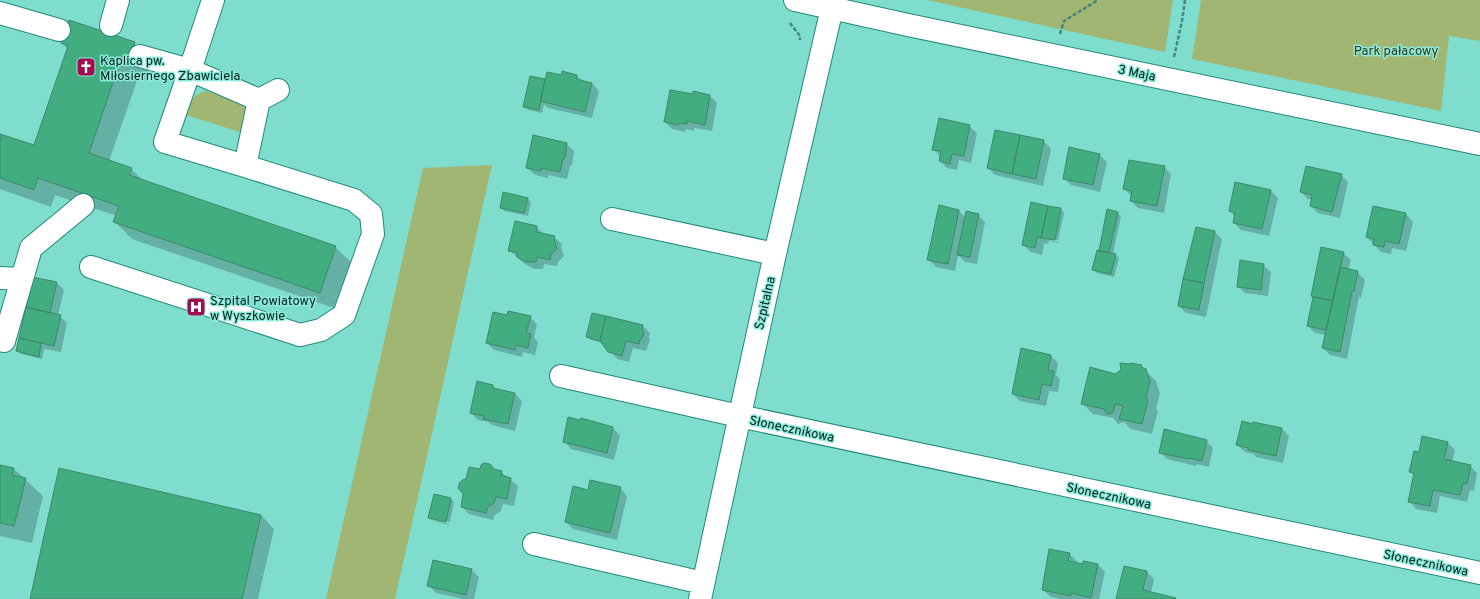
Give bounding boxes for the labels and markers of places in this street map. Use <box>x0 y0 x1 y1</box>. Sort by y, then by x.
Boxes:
place label: Kaplica pw. Miłosiernego Zbawiciela <box>100 54 240 85</box>
church icon: Kaplica pw. Miłosiernego Zbawiciela <box>75 56 97 78</box>
place label: Szpital Powiatowy w Wyszkowie <box>210 294 316 325</box>
hospital icon: Szpital Powiatowy w Wyszkowie <box>185 296 207 318</box>

